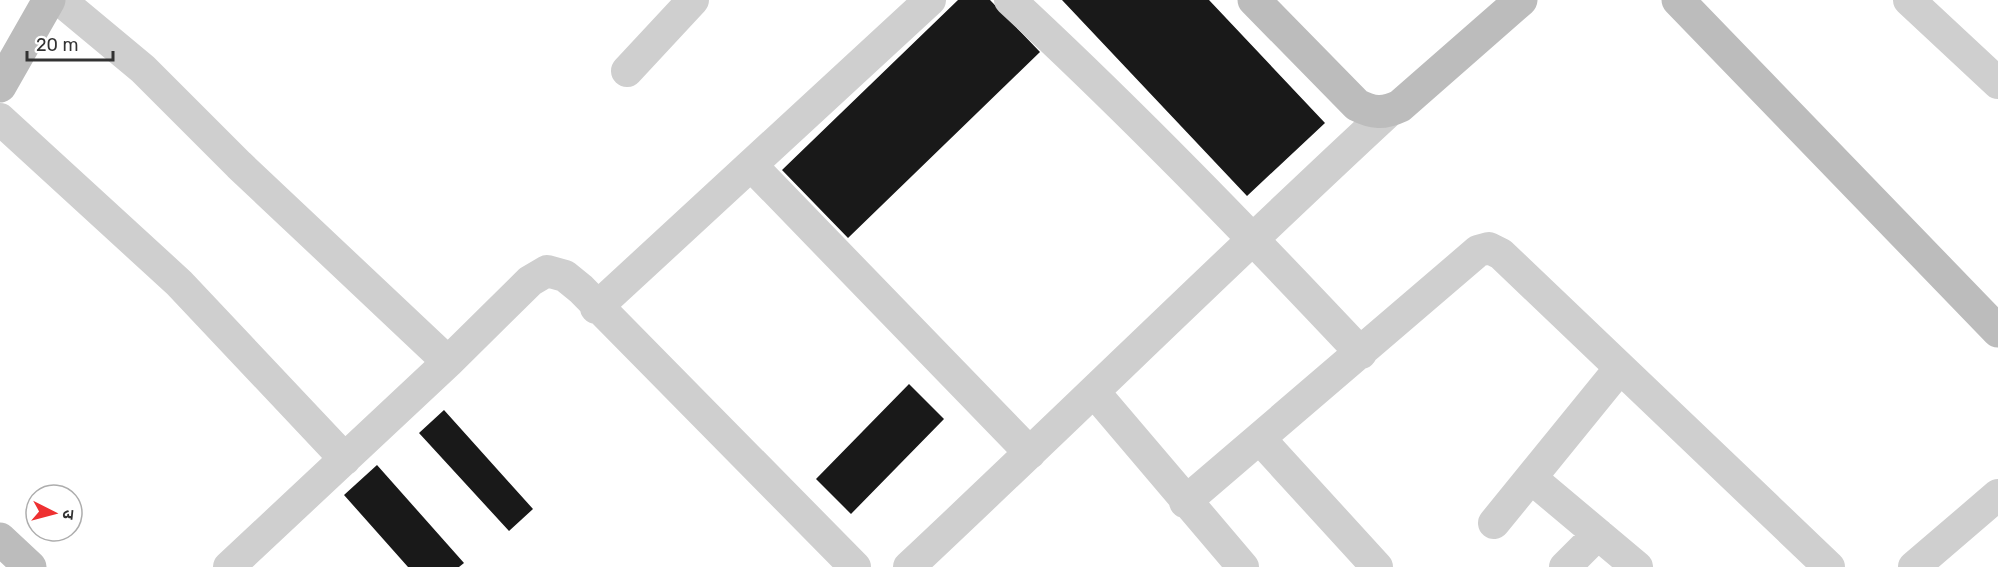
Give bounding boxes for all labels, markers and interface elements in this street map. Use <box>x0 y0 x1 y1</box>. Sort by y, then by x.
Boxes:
scale bar <box>27 24 112 62</box>
text: 20 m <box>36 34 78 56</box>
north arrow <box>24 483 84 543</box>
text: उ <box>58 509 78 521</box>

